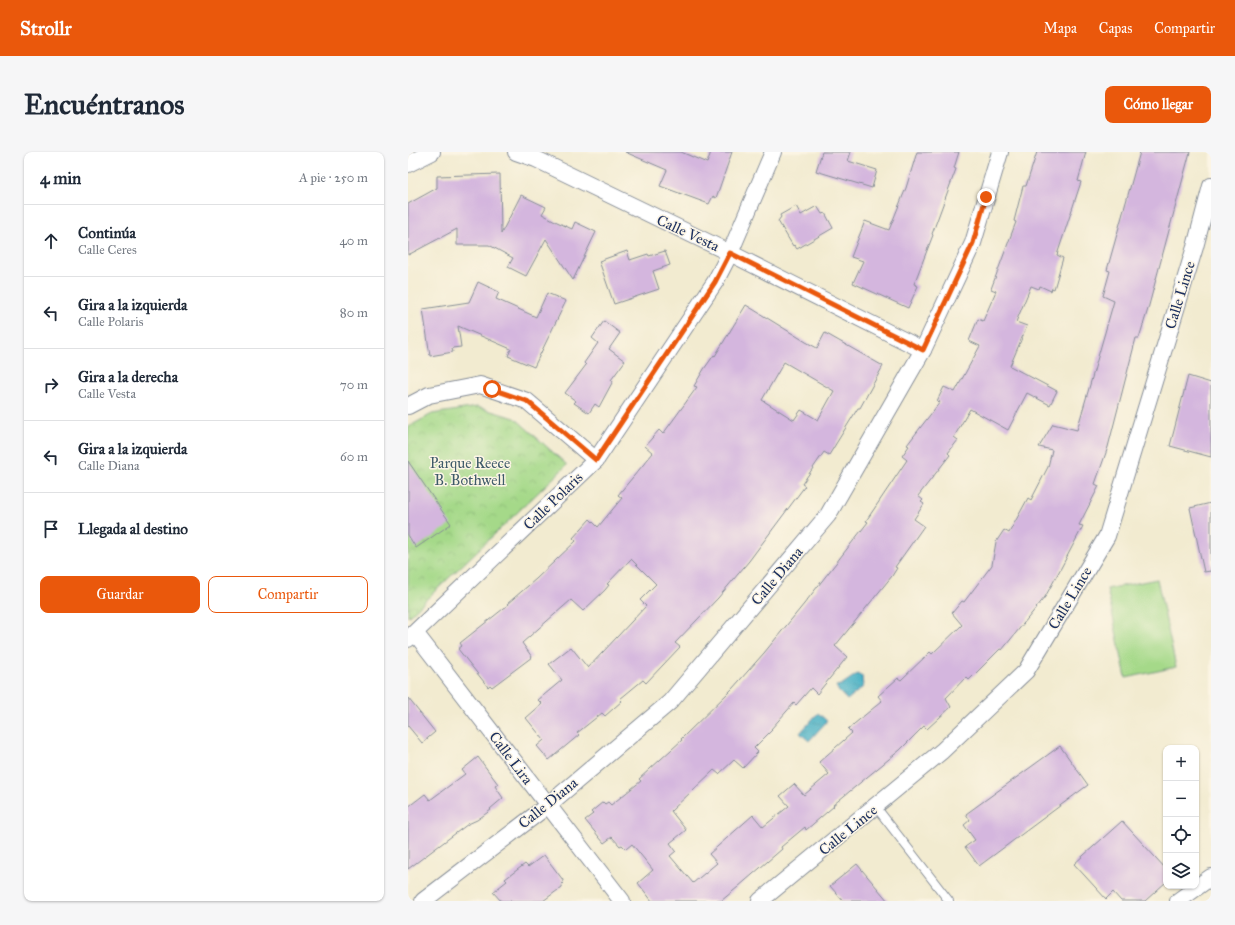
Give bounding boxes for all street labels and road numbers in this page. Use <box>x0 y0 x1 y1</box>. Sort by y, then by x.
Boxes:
street label: Calle Vesta <box>654 211 723 256</box>
street label: Calle Lince <box>1161 259 1199 331</box>
street label: Calle Polaris <box>520 468 586 534</box>
street label: Calle Diana <box>747 543 807 609</box>
street label: Calle Lince <box>1044 563 1096 633</box>
street label: Calle Lira <box>485 728 537 788</box>
street label: Calle Diana <box>515 773 582 832</box>
street label: Calle Lince <box>815 801 881 859</box>

